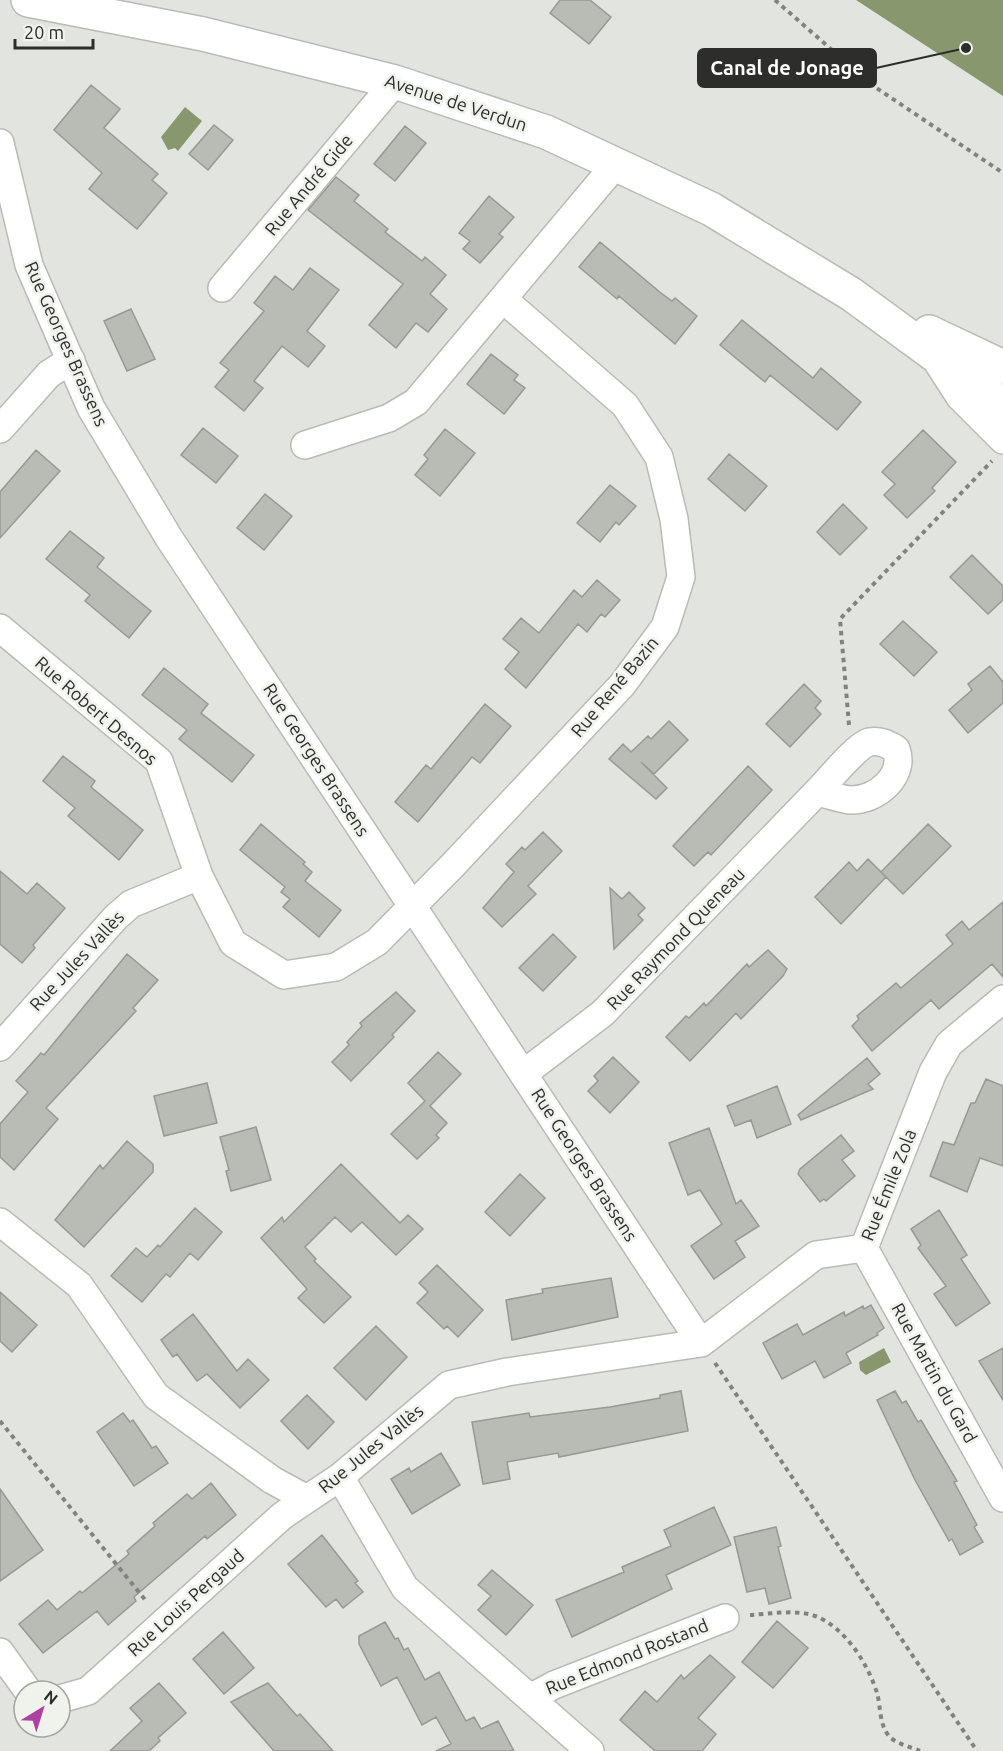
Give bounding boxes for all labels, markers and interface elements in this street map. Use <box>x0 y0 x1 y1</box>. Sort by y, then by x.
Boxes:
scale bar <box>15 12 93 50</box>
text: 20 m <box>24 22 64 42</box>
callout: Canal de Jonage <box>698 49 876 87</box>
text: Canal de Jonage <box>710 56 864 79</box>
street label: Avenue de Verdun <box>383 70 530 134</box>
street label: Rue André Gide <box>260 130 356 239</box>
street label: Rue Georges Brassens <box>22 258 112 429</box>
street label: Rue René Bazin <box>567 632 662 741</box>
street label: Rue Robert Desnos <box>32 652 162 769</box>
street label: Rue Georges Brassens <box>260 679 374 840</box>
street label: Rue Raymond Queneau <box>602 863 749 1014</box>
street label: Rue Jules Vallès <box>25 906 128 1014</box>
street label: Rue Georges Brassens <box>528 1084 642 1245</box>
street label: Rue Émile Zola <box>856 1125 920 1243</box>
street label: Rue Martin du Gard <box>888 1299 982 1446</box>
street label: Rue Jules Vallès <box>314 1400 427 1497</box>
street label: Rue Louis Pergaud <box>123 1545 248 1660</box>
street label: Rue Edmond Rostand <box>542 1614 711 1698</box>
north arrow <box>12 1679 72 1739</box>
text: N <box>41 1686 61 1708</box>

